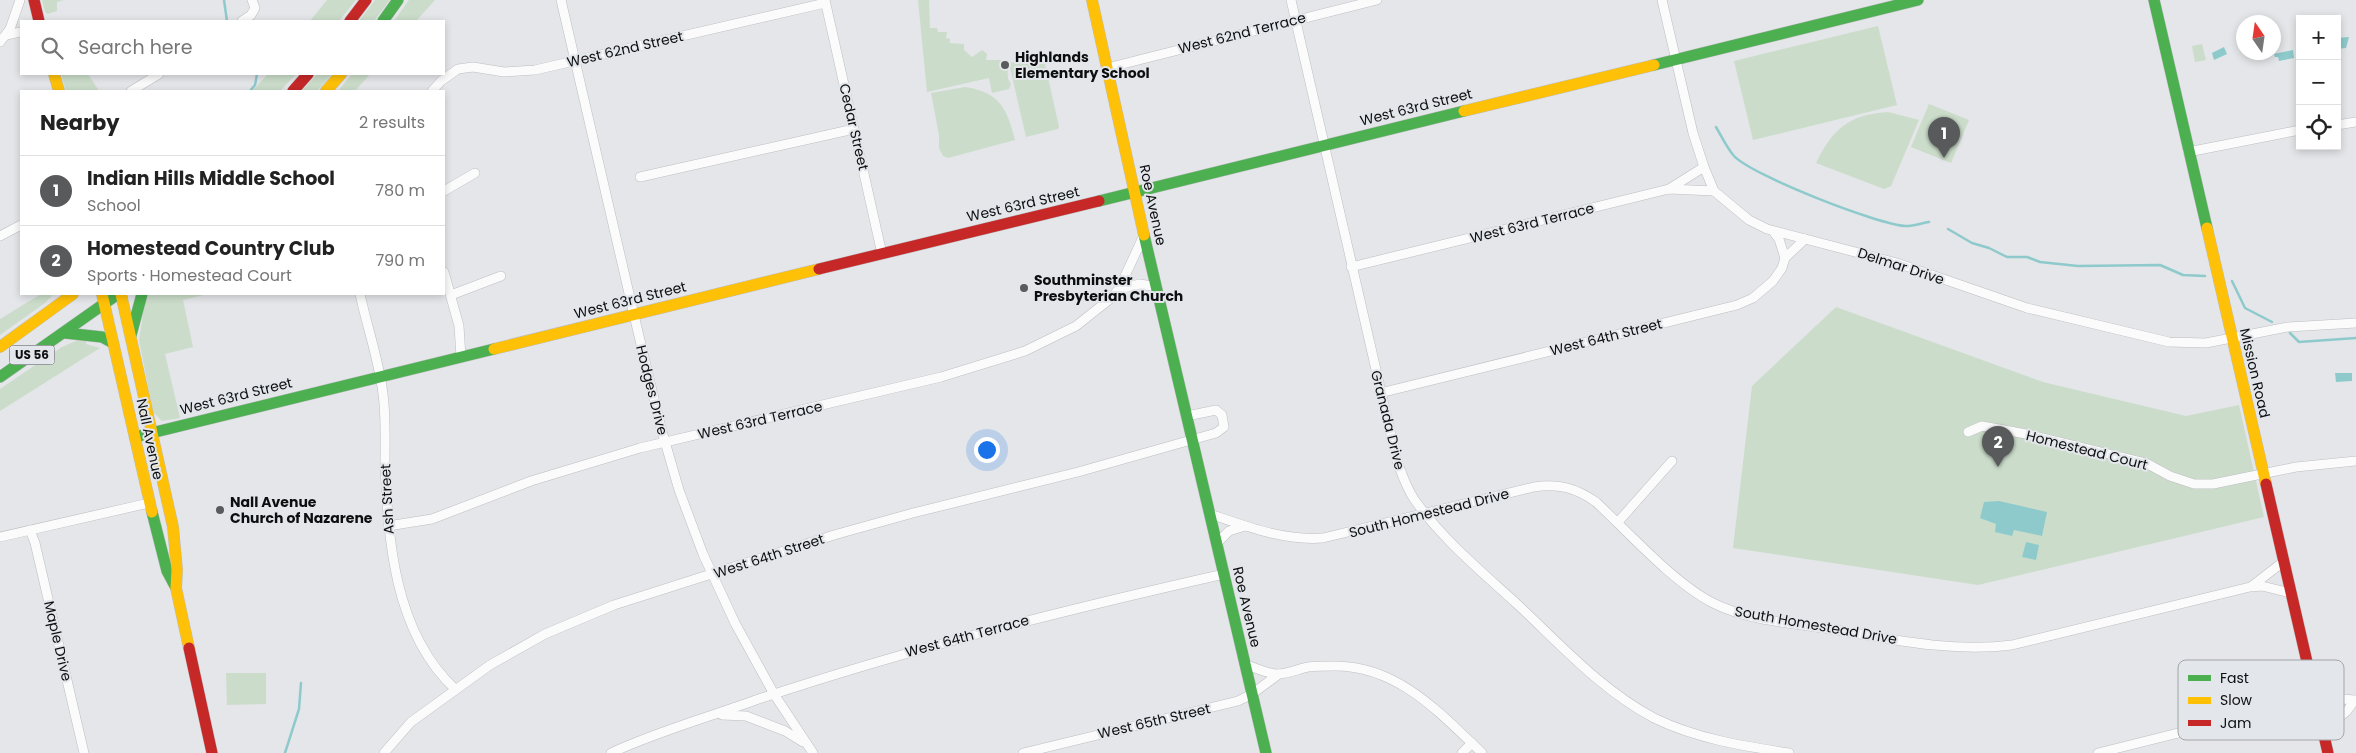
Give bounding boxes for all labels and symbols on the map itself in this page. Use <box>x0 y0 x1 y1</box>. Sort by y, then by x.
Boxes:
street label: West 62nd Terrace <box>1176 7 1308 59</box>
north arrow <box>2236 15 2281 60</box>
street label: West 62nd Street <box>565 26 685 72</box>
place label: Highlands Elementary School <box>1015 47 1150 83</box>
marker: Highlands Elementary School <box>999 59 1011 71</box>
street label: Cedar Street <box>834 82 874 172</box>
street label: West 63rd Street <box>1358 83 1474 131</box>
pin: 1 <box>1928 117 1960 158</box>
street label: Roe Avenue <box>1135 163 1171 248</box>
street label: West 63rd Street <box>965 181 1081 227</box>
street label: West 63rd Terrace <box>1468 198 1597 248</box>
street label: Delmar Drive <box>1855 243 1947 290</box>
place label: Southminster Presbyterian Church <box>1034 270 1183 306</box>
street label: West 63rd Street <box>572 276 688 324</box>
marker: Southminster Presbyterian Church <box>1018 282 1030 294</box>
street label: West 64th Street <box>1548 313 1664 361</box>
street label: Mission Road <box>2235 326 2275 420</box>
street label: Hodges Drive <box>631 343 673 438</box>
road number: US 56 <box>10 346 54 364</box>
street label: Granada Drive <box>1366 368 1410 472</box>
street label: West 63rd Street <box>178 372 294 420</box>
street label: West 63rd Terrace <box>696 396 825 444</box>
street label: Nall Avenue <box>132 397 168 482</box>
street label: Homestead Court <box>2024 425 2150 475</box>
pin: 2 <box>1982 426 2014 467</box>
your location <box>974 437 1000 463</box>
street label: Ash Street <box>375 463 399 535</box>
street label: South Homestead Drive <box>1347 483 1512 543</box>
place label: Nall Avenue Church of Nazarene <box>230 492 373 528</box>
marker: Nall Avenue Church of Nazarene <box>214 504 226 516</box>
street label: West 64th Street <box>711 529 827 583</box>
street label: Roe Avenue <box>1228 565 1266 650</box>
street label: Maple Drive <box>39 599 77 683</box>
street label: South Homestead Drive <box>1733 601 1899 649</box>
street label: West 64th Terrace <box>903 610 1031 662</box>
legend <box>2178 660 2344 740</box>
text: Fast <box>2220 668 2249 688</box>
text: Slow <box>2220 690 2253 710</box>
street label: West 65th Street <box>1096 698 1212 744</box>
text: Jam <box>2220 713 2251 733</box>

